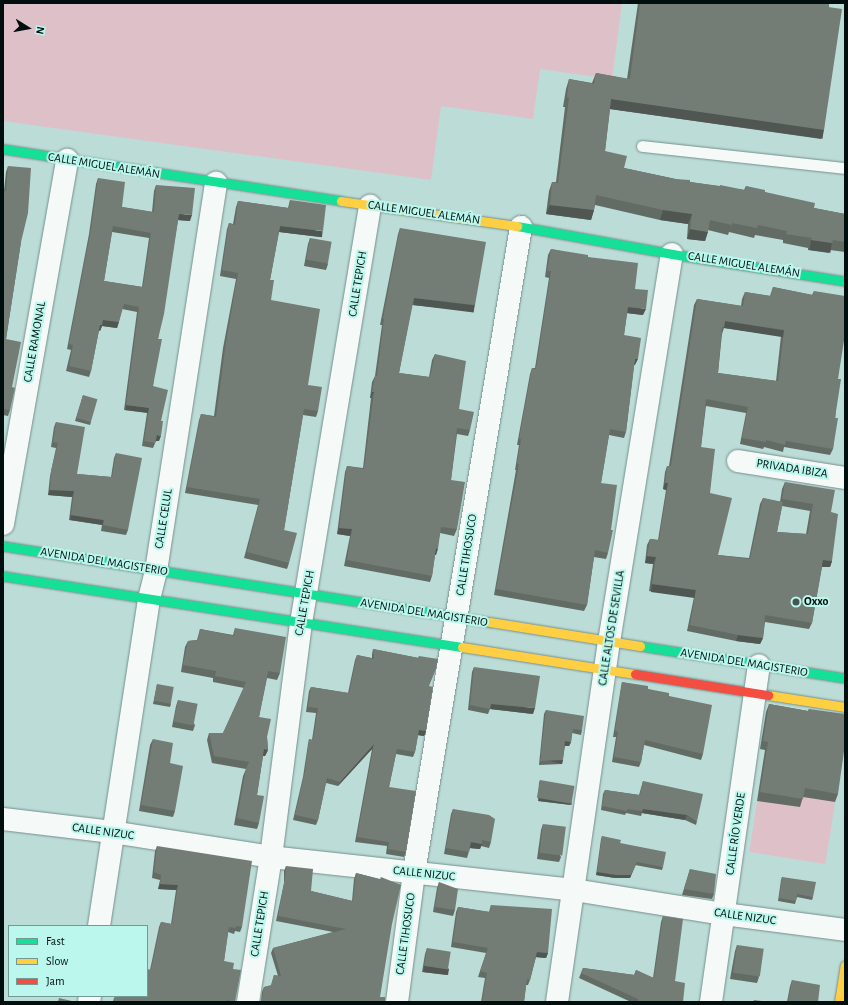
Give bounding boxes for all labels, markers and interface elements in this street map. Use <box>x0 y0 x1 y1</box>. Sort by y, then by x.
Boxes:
north arrow <box>8 8 48 48</box>
text: N <box>34 26 46 35</box>
street label: CALLE MIGUEL ALEMÁN <box>47 150 161 182</box>
street label: CALLE MIGUEL ALEMÁN <box>367 198 481 228</box>
street label: CALLE MIGUEL ALEMÁN <box>687 249 801 281</box>
street label: CALLE TEPICH <box>346 250 370 318</box>
street label: CALLE RAMONAL <box>21 301 49 383</box>
street label: PRIVADA IBIZA <box>755 456 829 482</box>
street label: CALLE CELUL <box>152 488 176 550</box>
street label: CALLE TIHOSUCO <box>453 513 481 597</box>
street label: AVENIDA DEL MAGISTERIO <box>39 545 169 579</box>
street label: CALLE TEPICH <box>292 569 318 637</box>
street label: CALLE ALTOS DE SEVILLA <box>596 569 628 687</box>
place label: Oxxo <box>804 595 829 609</box>
street label: AVENIDA DEL MAGISTERIO <box>359 596 489 630</box>
marker: Oxxo <box>791 597 801 607</box>
street label: AVENIDA DEL MAGISTERIO <box>679 646 809 680</box>
street label: CALLE RÍO VERDE <box>723 792 749 876</box>
street label: CALLE NIZUC <box>71 821 135 843</box>
street label: CALLE NIZUC <box>392 864 456 884</box>
street label: CALLE TEPICH <box>248 890 272 958</box>
street label: CALLE TIHOSUCO <box>393 892 419 976</box>
street label: CALLE NIZUC <box>713 906 777 928</box>
legend <box>8 925 148 997</box>
text: Fast <box>46 935 65 947</box>
text: Slow <box>46 955 68 967</box>
text: Jam <box>46 975 65 987</box>

